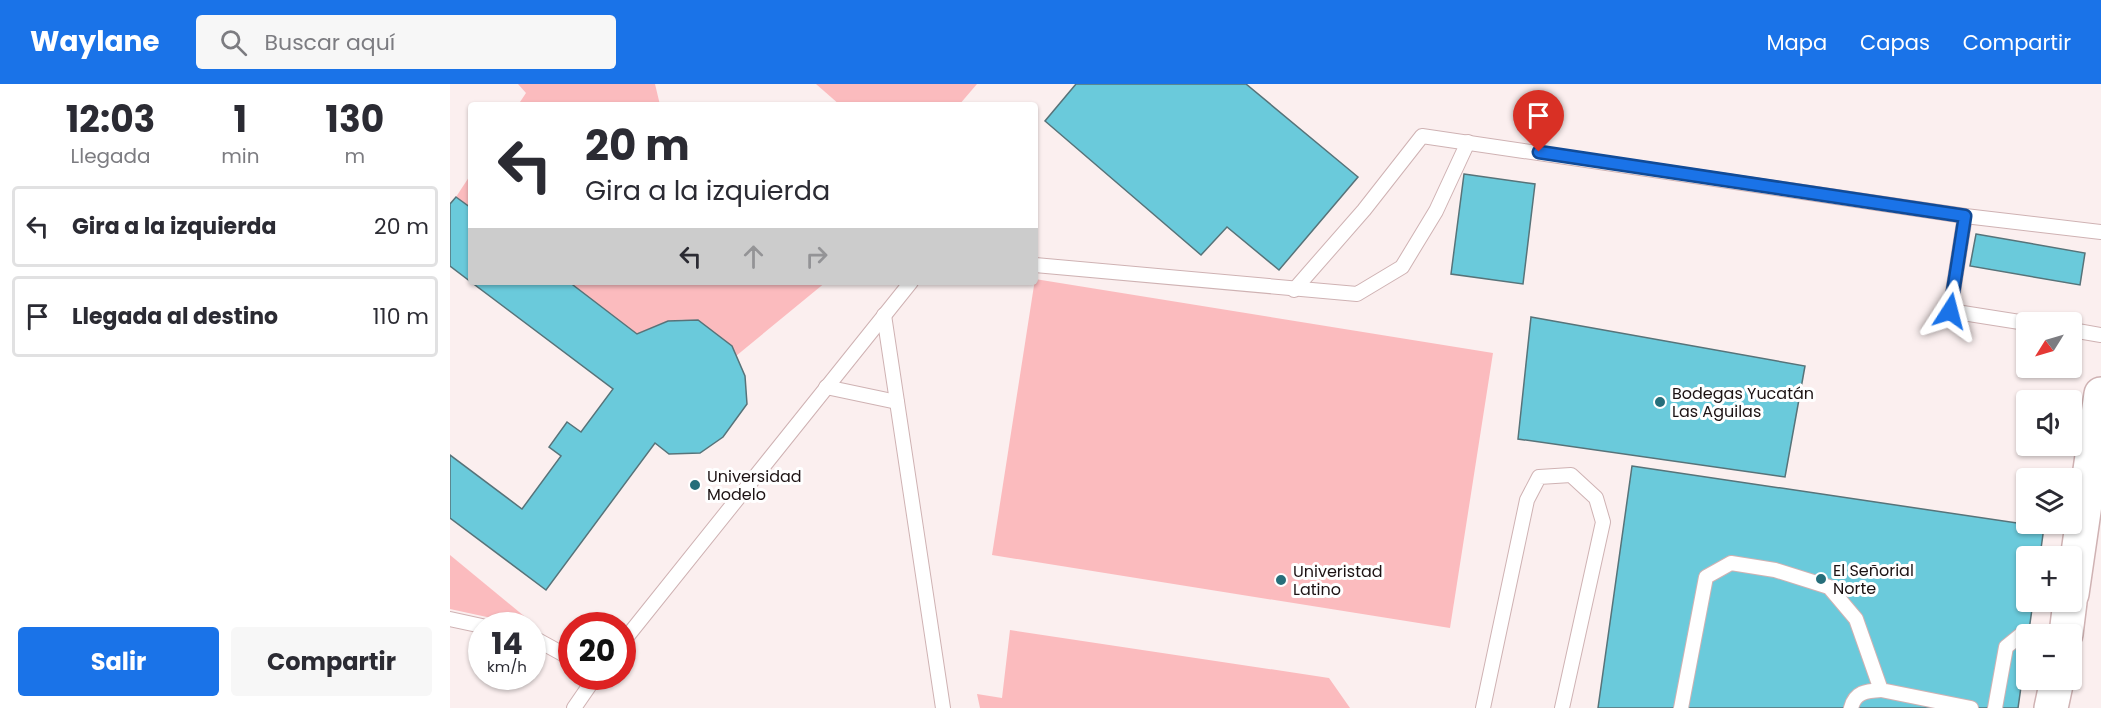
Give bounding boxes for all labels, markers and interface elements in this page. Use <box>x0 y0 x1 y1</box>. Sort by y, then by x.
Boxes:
search box <box>196 15 616 69</box>
text: Waylane <box>30 22 160 61</box>
icon: search <box>217 26 250 59</box>
text: Buscar aquí <box>265 27 395 58</box>
text: Mapa <box>1766 28 1827 57</box>
text: Capas <box>1860 28 1930 57</box>
text: Compartir <box>1963 28 2071 57</box>
pin <box>1513 90 1564 152</box>
text: 12:03 <box>66 94 155 145</box>
text: 1 <box>234 94 247 145</box>
text: 130 <box>325 94 384 145</box>
icon: arrive <box>1522 99 1555 132</box>
text: 20 m <box>585 116 690 175</box>
icon: left <box>486 126 564 204</box>
text: Llegada <box>71 142 151 170</box>
text: min <box>221 142 260 170</box>
text: m <box>344 142 365 170</box>
text: Gira a la izquierda <box>585 172 830 209</box>
icon: left <box>21 210 54 243</box>
text: Gira a la izquierda <box>72 211 276 242</box>
text: 20 m <box>374 211 429 242</box>
icon: left <box>674 240 707 273</box>
icon: ahead <box>737 240 770 273</box>
icon: right <box>800 240 833 273</box>
position arrow <box>1918 279 1982 343</box>
icon: arrive <box>21 300 54 333</box>
text: Llegada al destino <box>72 301 278 332</box>
text: 110 m <box>373 301 429 332</box>
north arrow <box>2016 312 2082 378</box>
map controls <box>2016 312 2082 690</box>
place label: Bodegas Yucatán Las Aguilas <box>1672 382 1814 423</box>
button: sound <box>2016 390 2082 456</box>
marker: Bodegas Yucatán Las Aguilas <box>1653 395 1667 409</box>
place label: Universidad Modelo <box>707 465 802 506</box>
button: layers <box>2016 468 2082 534</box>
marker: Universidad Modelo <box>688 478 702 492</box>
button: + <box>2016 546 2082 612</box>
place label: El Señorial Norte <box>1833 559 1914 600</box>
place label: Univeristad Latino <box>1293 560 1383 601</box>
marker: El Señorial Norte <box>1814 572 1828 586</box>
marker: Univeristad Latino <box>1274 573 1288 587</box>
speed limit sign: 20 <box>558 612 636 690</box>
text: 14 <box>491 622 523 665</box>
button: − <box>2016 624 2082 690</box>
button: Salir <box>18 627 219 696</box>
button: Compartir <box>231 627 432 696</box>
text: km/h <box>487 656 527 677</box>

